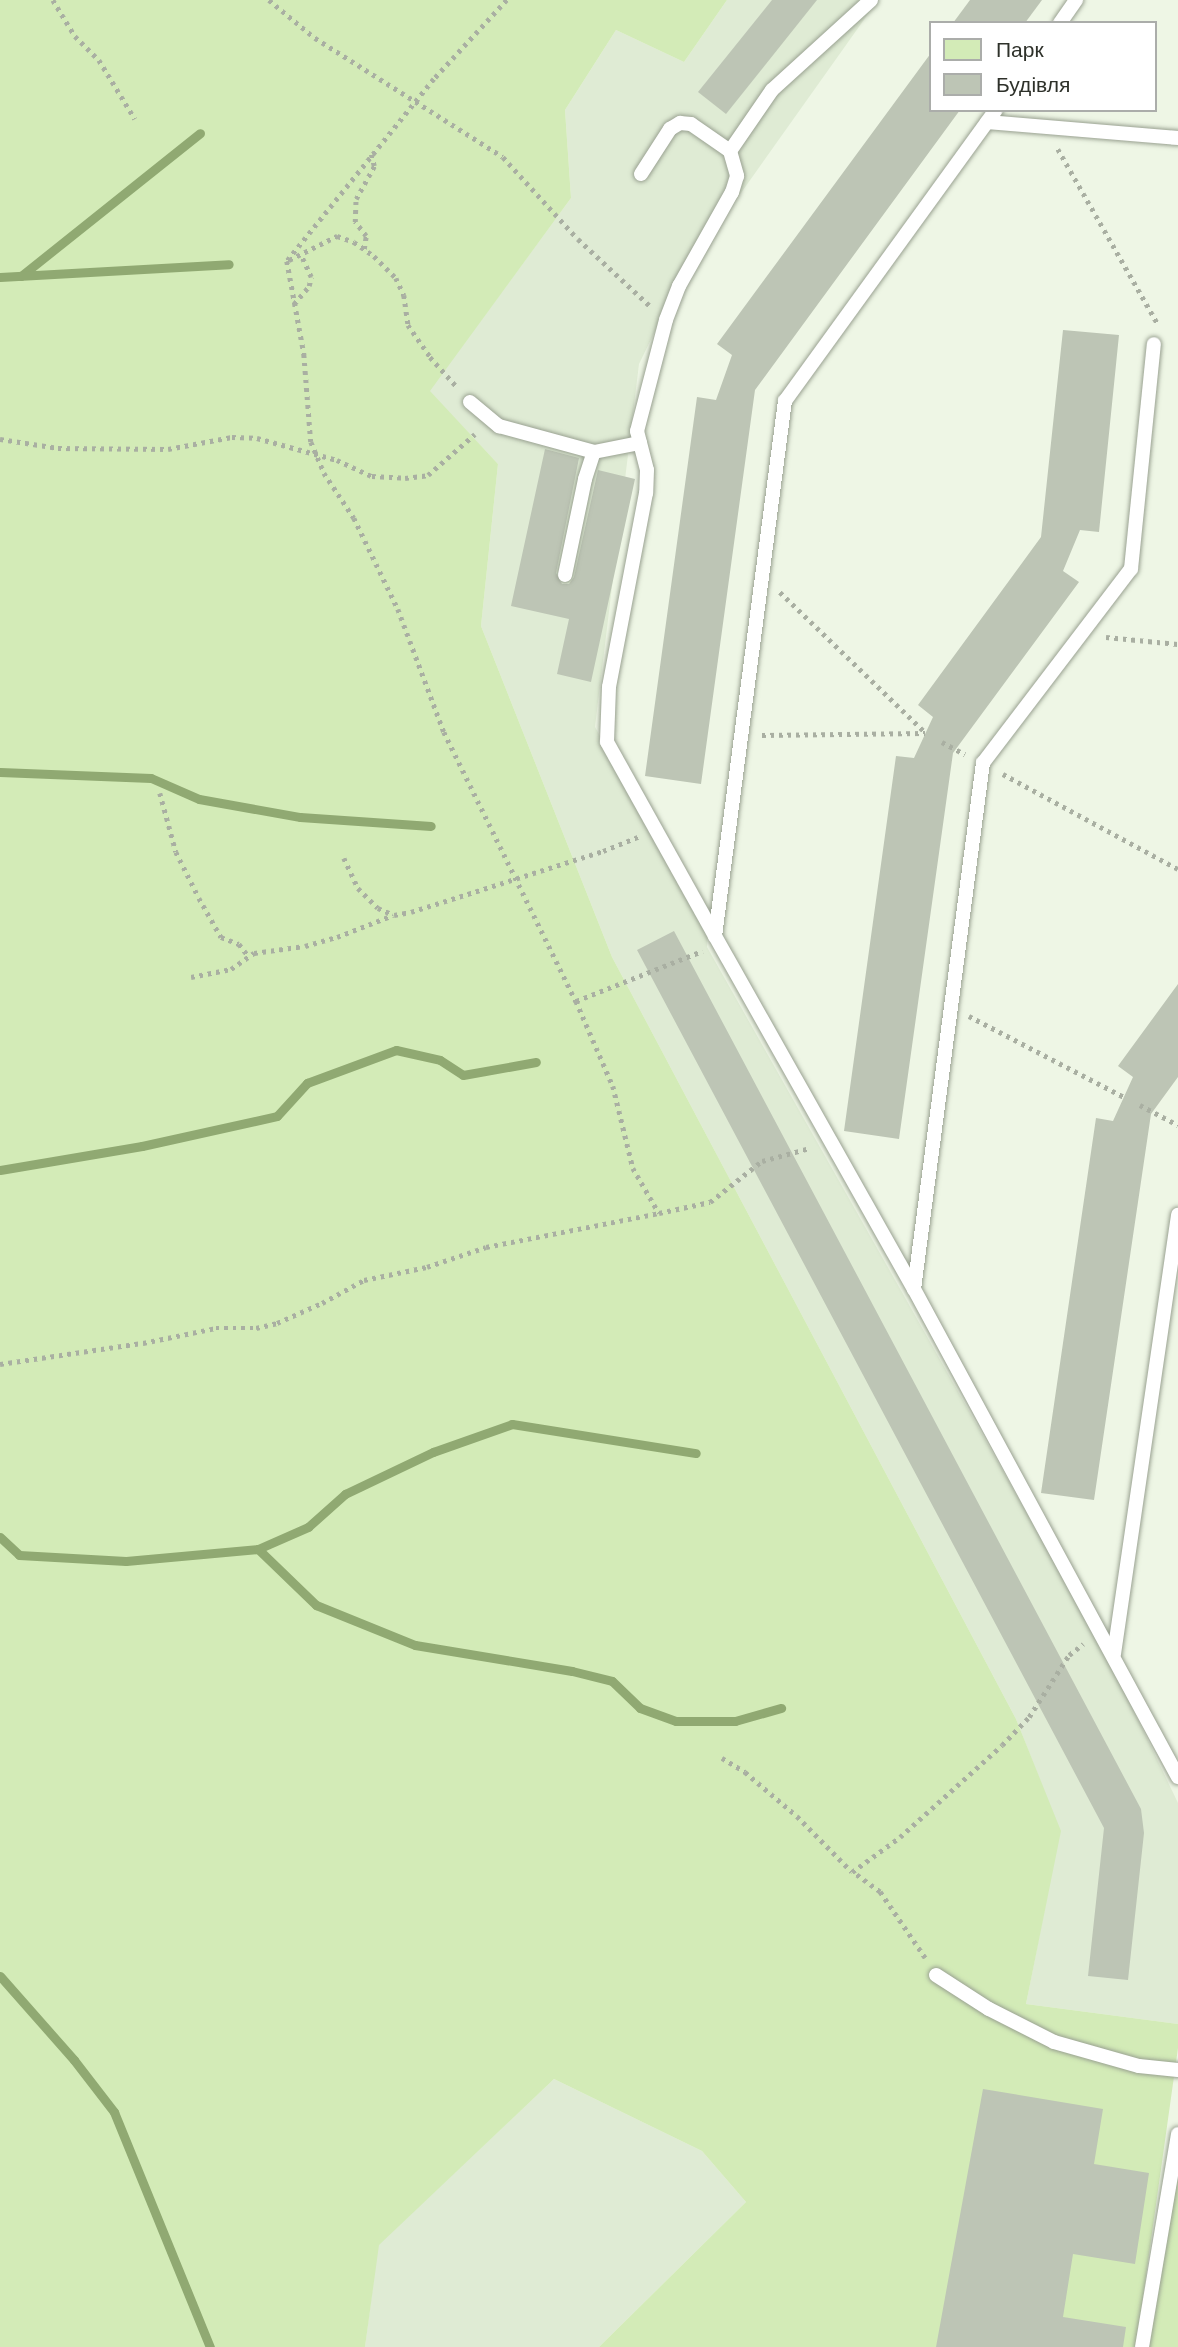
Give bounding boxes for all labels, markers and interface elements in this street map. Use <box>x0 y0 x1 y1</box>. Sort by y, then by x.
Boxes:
legend <box>930 21 1157 112</box>
text: Парк <box>996 38 1044 61</box>
text: Будівля <box>996 73 1070 96</box>

